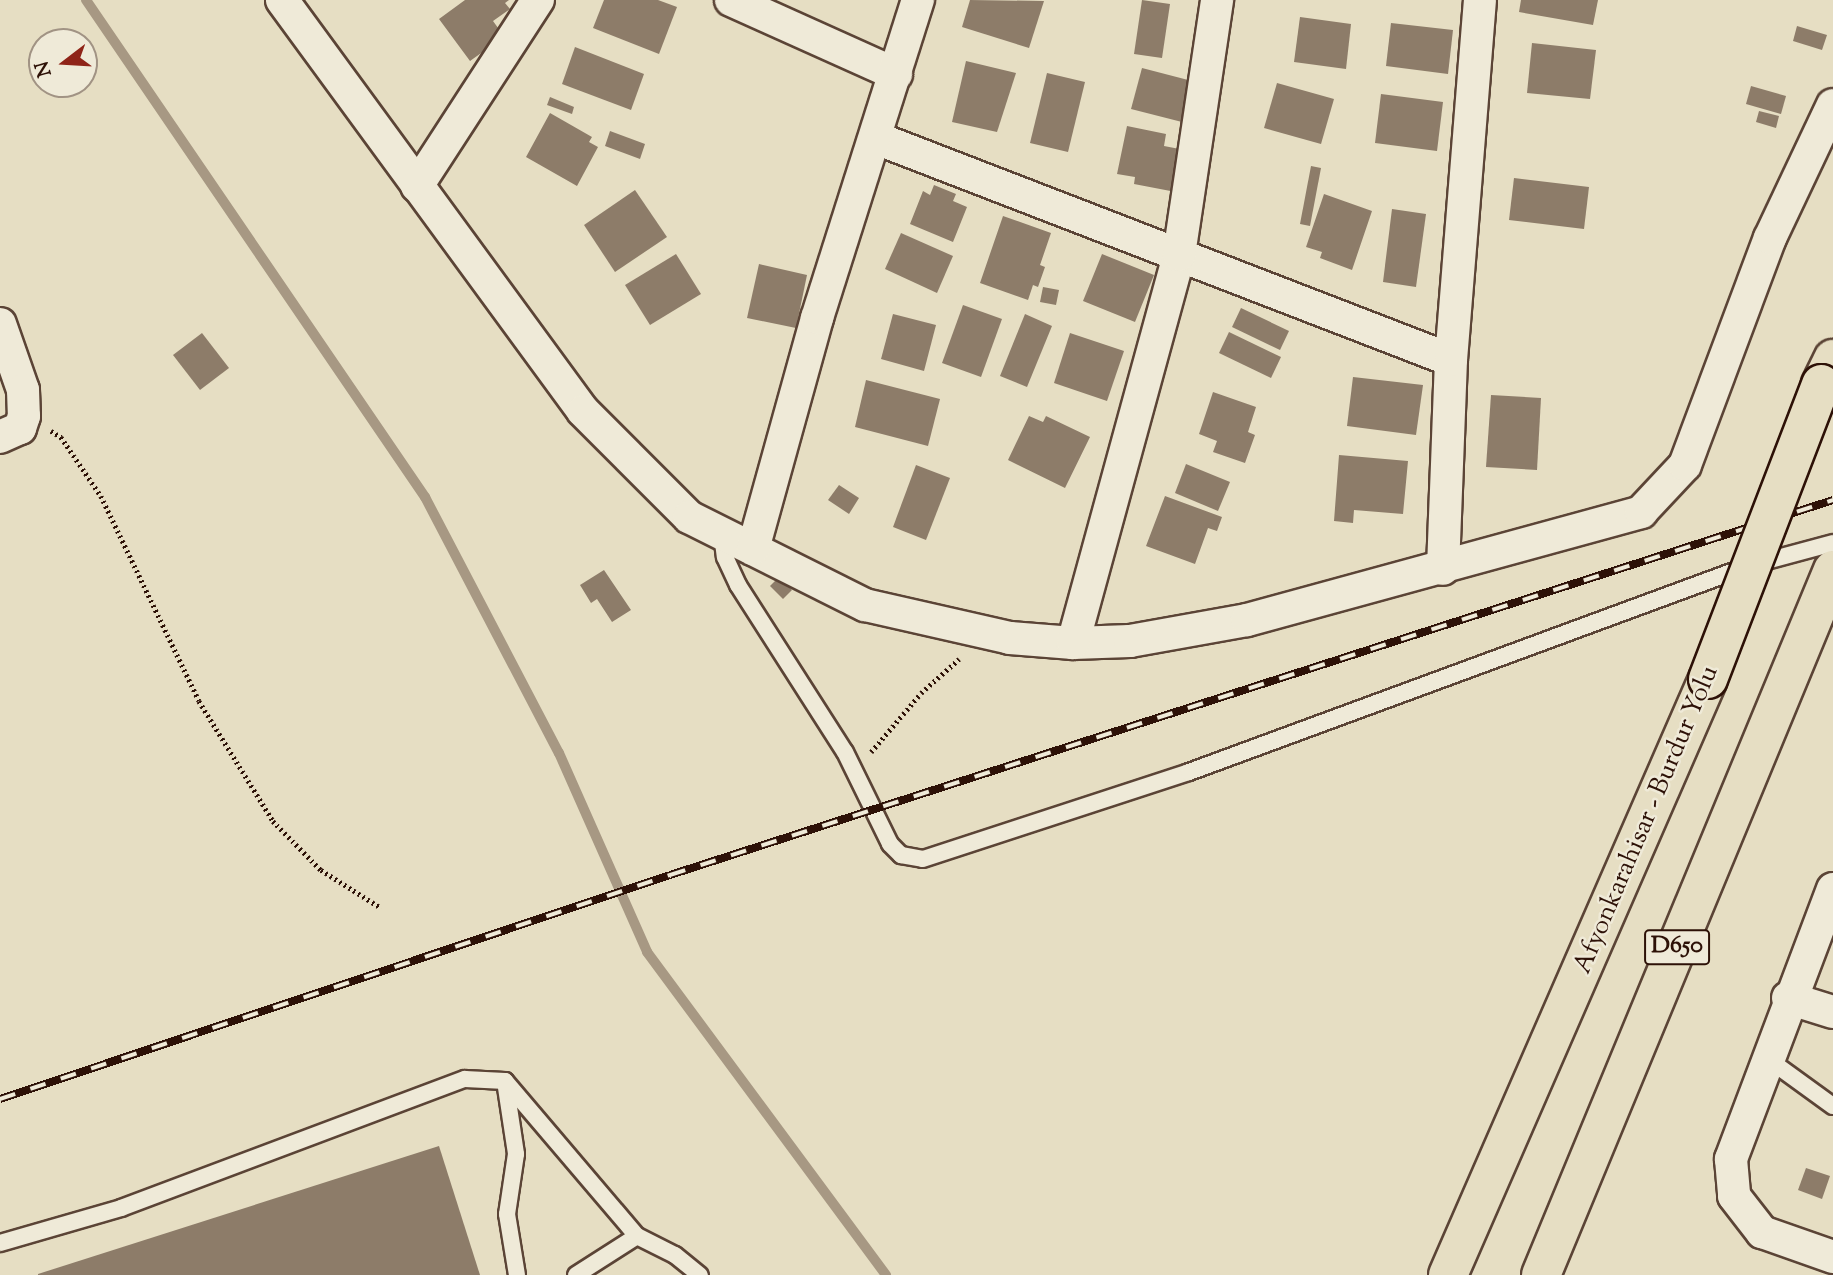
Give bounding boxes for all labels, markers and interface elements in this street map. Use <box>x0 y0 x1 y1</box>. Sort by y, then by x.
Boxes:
north arrow <box>28 28 98 98</box>
text: N <box>29 58 59 80</box>
street label: Afyonkarahisar - Burdur Yolu <box>1568 661 1726 979</box>
road number: D650 <box>1644 926 1710 967</box>

